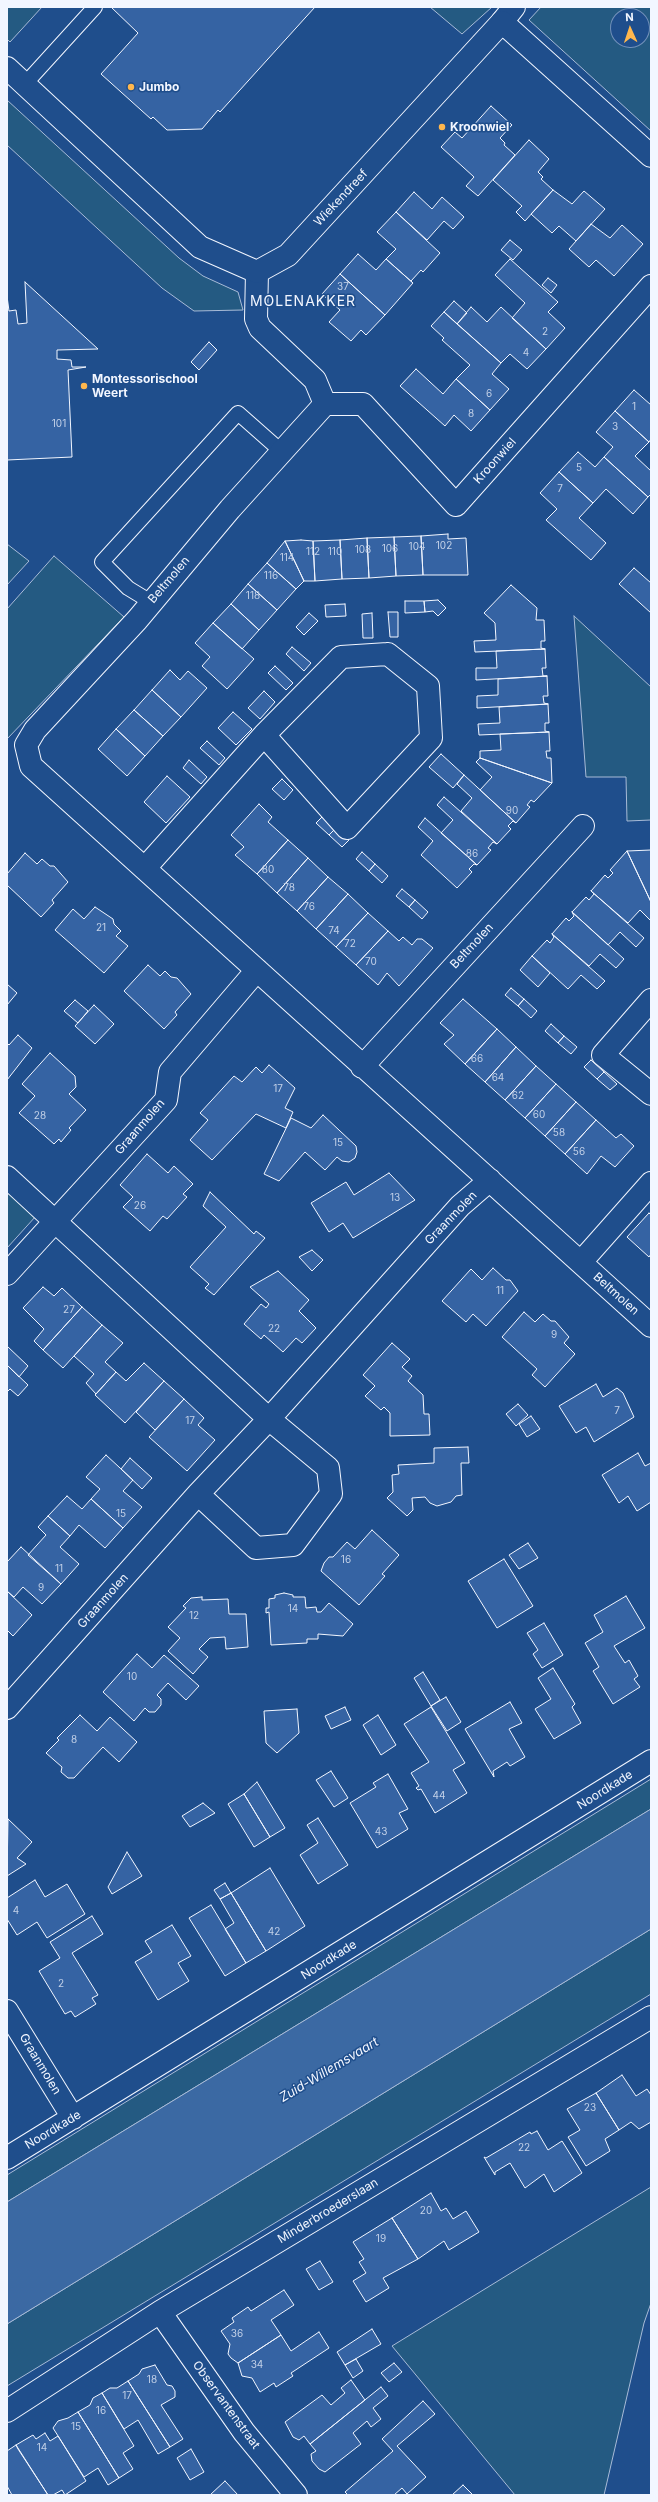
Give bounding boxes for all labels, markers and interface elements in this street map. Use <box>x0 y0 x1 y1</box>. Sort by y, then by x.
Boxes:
north arrow <box>610 8 650 48</box>
text: N <box>625 10 634 24</box>
place label: Jumbo <box>139 80 179 94</box>
marker: Jumbo <box>126 82 136 92</box>
place label: Kroonwiel <box>450 120 509 134</box>
marker: Kroonwiel <box>437 122 447 132</box>
street label: Wiekendreef <box>311 167 371 229</box>
house number: 37 <box>337 281 349 293</box>
district label: MOLENAKKER <box>250 294 356 310</box>
house number: 2 <box>542 326 548 338</box>
house number: 4 <box>523 347 529 359</box>
place label: Montessorischool Weert <box>92 372 198 400</box>
marker: Montessorischool Weert <box>79 381 89 391</box>
house number: 6 <box>486 388 492 400</box>
house number: 1 <box>632 401 636 413</box>
house number: 8 <box>468 408 474 420</box>
house number: 101 <box>52 418 66 430</box>
house number: 3 <box>612 421 618 433</box>
street label: Kroonwiel <box>471 435 519 487</box>
house number: 5 <box>576 462 582 474</box>
house number: 7 <box>557 483 563 495</box>
house number: 102 <box>436 540 452 552</box>
house number: 104 <box>409 541 425 553</box>
house number: 106 <box>382 543 398 555</box>
house number: 108 <box>355 544 371 556</box>
house number: 112 <box>306 546 320 558</box>
house number: 110 <box>328 546 342 558</box>
house number: 114 <box>280 552 294 564</box>
street label: Beltmolen <box>145 554 193 606</box>
house number: 116 <box>264 570 278 582</box>
house number: 118 <box>246 590 260 602</box>
house number: 90 <box>506 805 518 817</box>
house number: 86 <box>466 848 478 860</box>
house number: 80 <box>262 864 274 876</box>
house number: 78 <box>283 882 295 894</box>
house number: 76 <box>303 901 315 913</box>
street label: Beltmolen <box>447 920 497 972</box>
house number: 21 <box>96 922 106 934</box>
house number: 74 <box>328 925 340 937</box>
house number: 72 <box>344 938 356 950</box>
house number: 70 <box>365 956 377 968</box>
house number: 66 <box>471 1053 483 1065</box>
house number: 64 <box>492 1072 504 1084</box>
house number: 17 <box>273 1083 283 1095</box>
house number: 62 <box>512 1090 524 1102</box>
street label: Graanmolen <box>112 1096 168 1158</box>
house number: 60 <box>533 1109 545 1121</box>
house number: 28 <box>34 1110 46 1122</box>
house number: 58 <box>553 1127 565 1139</box>
house number: 15 <box>333 1137 343 1149</box>
house number: 56 <box>573 1146 585 1158</box>
street label: Graanmolen <box>422 1188 480 1248</box>
house number: 13 <box>390 1192 400 1204</box>
house number: 26 <box>134 1200 146 1212</box>
street label: Beltmolen <box>590 1270 642 1318</box>
house number: 11 <box>496 1285 504 1297</box>
house number: 27 <box>63 1304 75 1316</box>
house number: 22 <box>268 1323 280 1335</box>
house number: 9 <box>551 1329 557 1341</box>
house number: 7 <box>614 1405 620 1417</box>
house number: 17 <box>185 1415 195 1427</box>
house number: 15 <box>116 1508 126 1520</box>
house number: 16 <box>341 1554 351 1566</box>
house number: 11 <box>55 1563 63 1575</box>
street label: Graanmolen <box>75 1571 131 1631</box>
house number: 9 <box>38 1582 44 1594</box>
house number: 14 <box>288 1603 298 1615</box>
house number: 12 <box>189 1610 199 1622</box>
house number: 10 <box>127 1671 137 1683</box>
house number: 8 <box>71 1734 77 1746</box>
street label: Noordkade <box>575 1767 635 1813</box>
house number: 44 <box>433 1790 445 1802</box>
house number: 43 <box>375 1826 387 1838</box>
house number: 4 <box>13 1905 19 1917</box>
house number: 42 <box>268 1926 280 1938</box>
street label: Noordkade <box>299 1937 359 1983</box>
house number: 2 <box>58 1978 64 1990</box>
street label: Graanmolen <box>16 2031 64 2097</box>
water label: Zuid-Willemsvaart <box>277 2034 381 2106</box>
house number: 23 <box>584 2102 596 2114</box>
street label: Noordkade <box>22 2108 84 2152</box>
house number: 22 <box>518 2142 530 2154</box>
street label: Minderbroederslaan <box>275 2175 381 2247</box>
house number: 20 <box>420 2205 432 2217</box>
house number: 19 <box>376 2233 386 2245</box>
house number: 36 <box>231 2328 243 2340</box>
street label: Observantenstraat <box>189 2358 263 2452</box>
house number: 34 <box>251 2359 263 2371</box>
house number: 18 <box>147 2374 157 2386</box>
house number: 17 <box>122 2390 132 2402</box>
house number: 16 <box>96 2405 106 2417</box>
house number: 15 <box>71 2421 81 2433</box>
house number: 14 <box>37 2442 47 2454</box>

